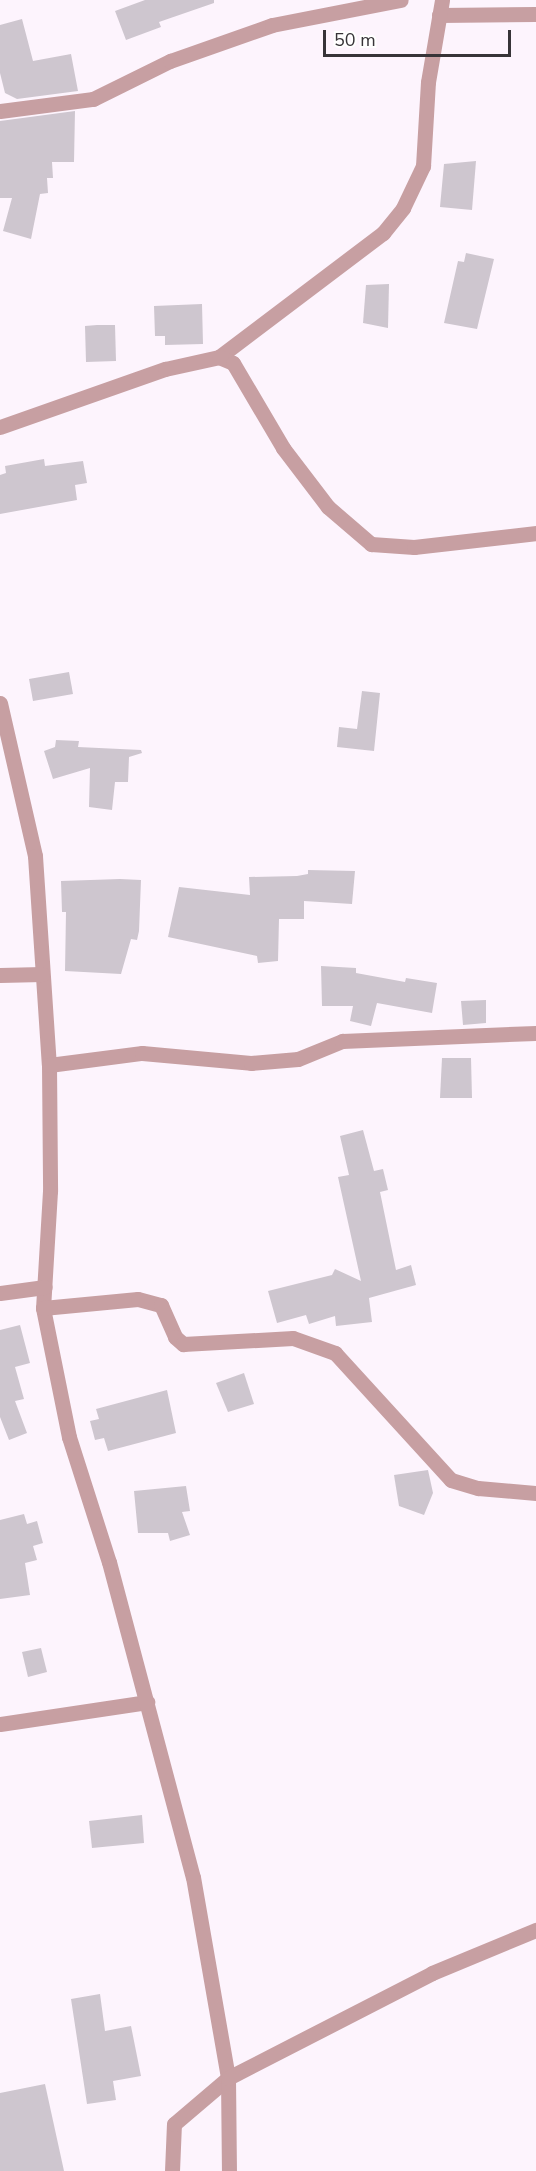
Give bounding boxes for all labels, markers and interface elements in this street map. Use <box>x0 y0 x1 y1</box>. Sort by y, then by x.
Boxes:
scale bar <box>326 18 514 56</box>
text: 50 m <box>334 28 376 52</box>

